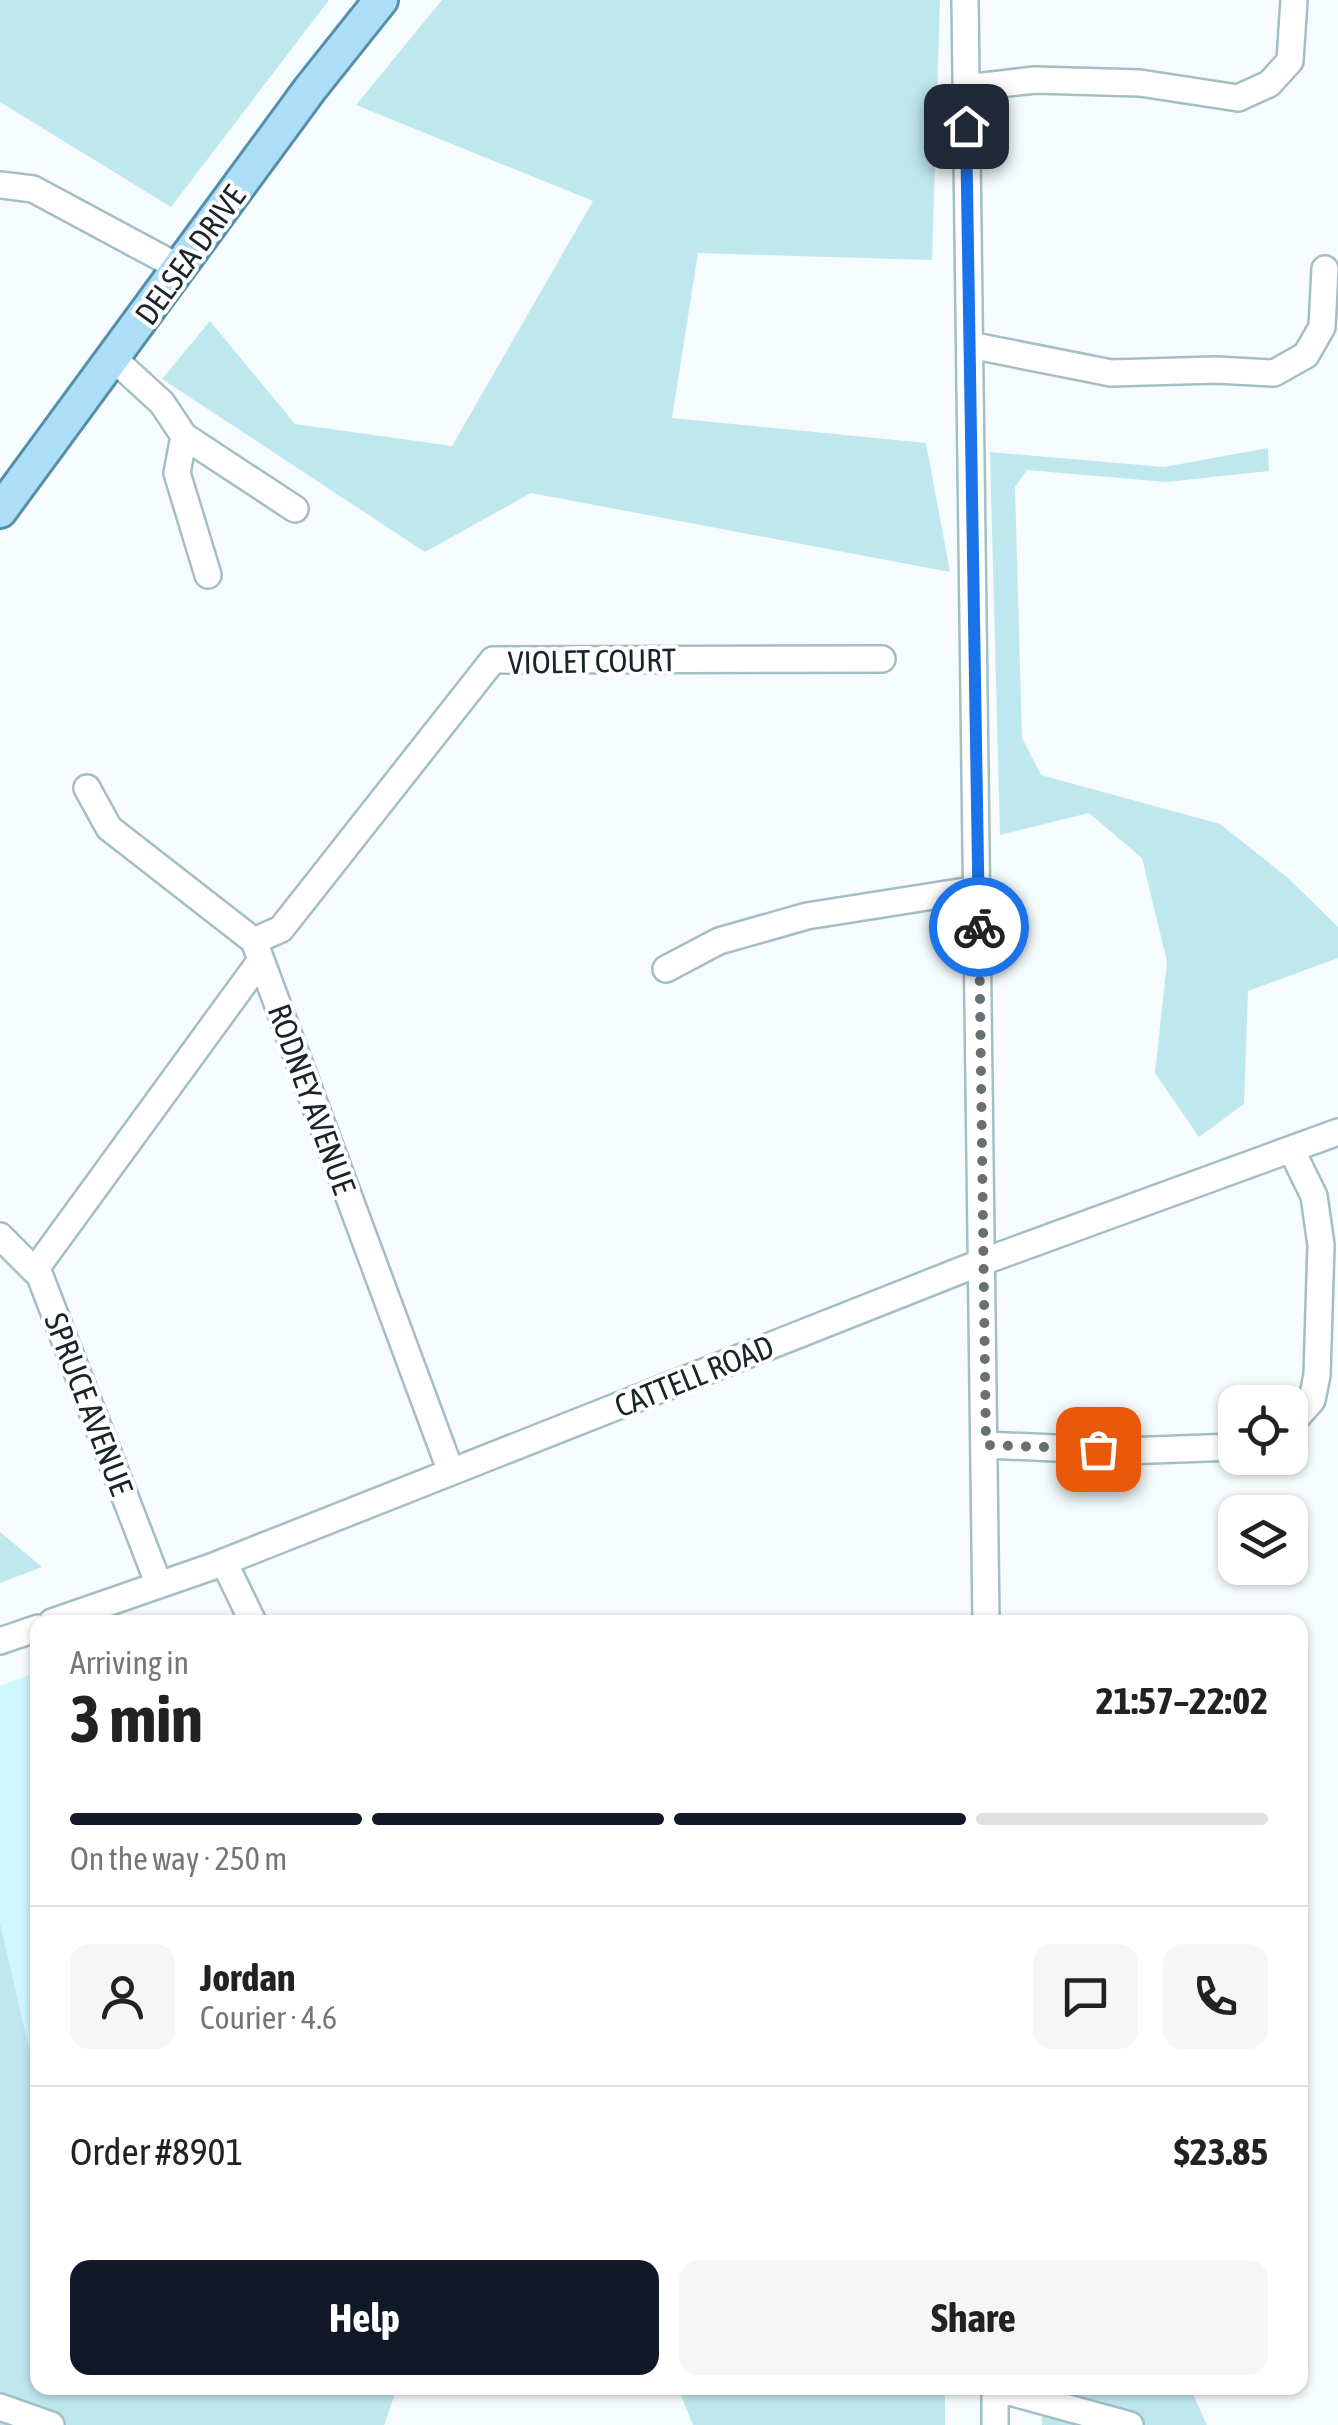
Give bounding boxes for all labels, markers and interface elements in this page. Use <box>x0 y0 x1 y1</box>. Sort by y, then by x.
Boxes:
pin <box>924 84 1009 169</box>
icon: home <box>939 99 994 154</box>
street label: DELSEA DRIVE <box>127 178 253 332</box>
street label: VIOLET COURT <box>508 641 676 681</box>
courier <box>929 877 1029 977</box>
icon: bike <box>952 900 1007 955</box>
street label: RODNEY AVENUE <box>261 999 364 1199</box>
street label: SPRUCE AVENUE <box>37 1308 141 1501</box>
street label: CATTELL ROAD <box>609 1327 779 1425</box>
map controls <box>1218 1385 1308 1585</box>
button: locate <box>1218 1385 1308 1475</box>
pin <box>1056 1407 1141 1492</box>
icon: bag <box>1071 1422 1126 1477</box>
button: layers <box>1218 1495 1308 1585</box>
text: Arriving in <box>70 1644 189 1681</box>
text: 21:57–22:02 <box>1096 1679 1268 1722</box>
text: 3 min <box>70 1681 203 1756</box>
text: On the way · 250 m <box>70 1840 287 1877</box>
button: person <box>70 1944 175 2049</box>
button: chat <box>1033 1944 1138 2049</box>
button: phone <box>1163 1944 1268 2049</box>
text: Jordan <box>200 1956 295 1999</box>
text: Courier · 4.6 <box>200 1999 337 2036</box>
text: Order #8901 <box>70 2130 243 2173</box>
text: $23.85 <box>1174 2130 1268 2173</box>
button: Help <box>70 2260 659 2375</box>
button: Share <box>679 2260 1268 2375</box>

